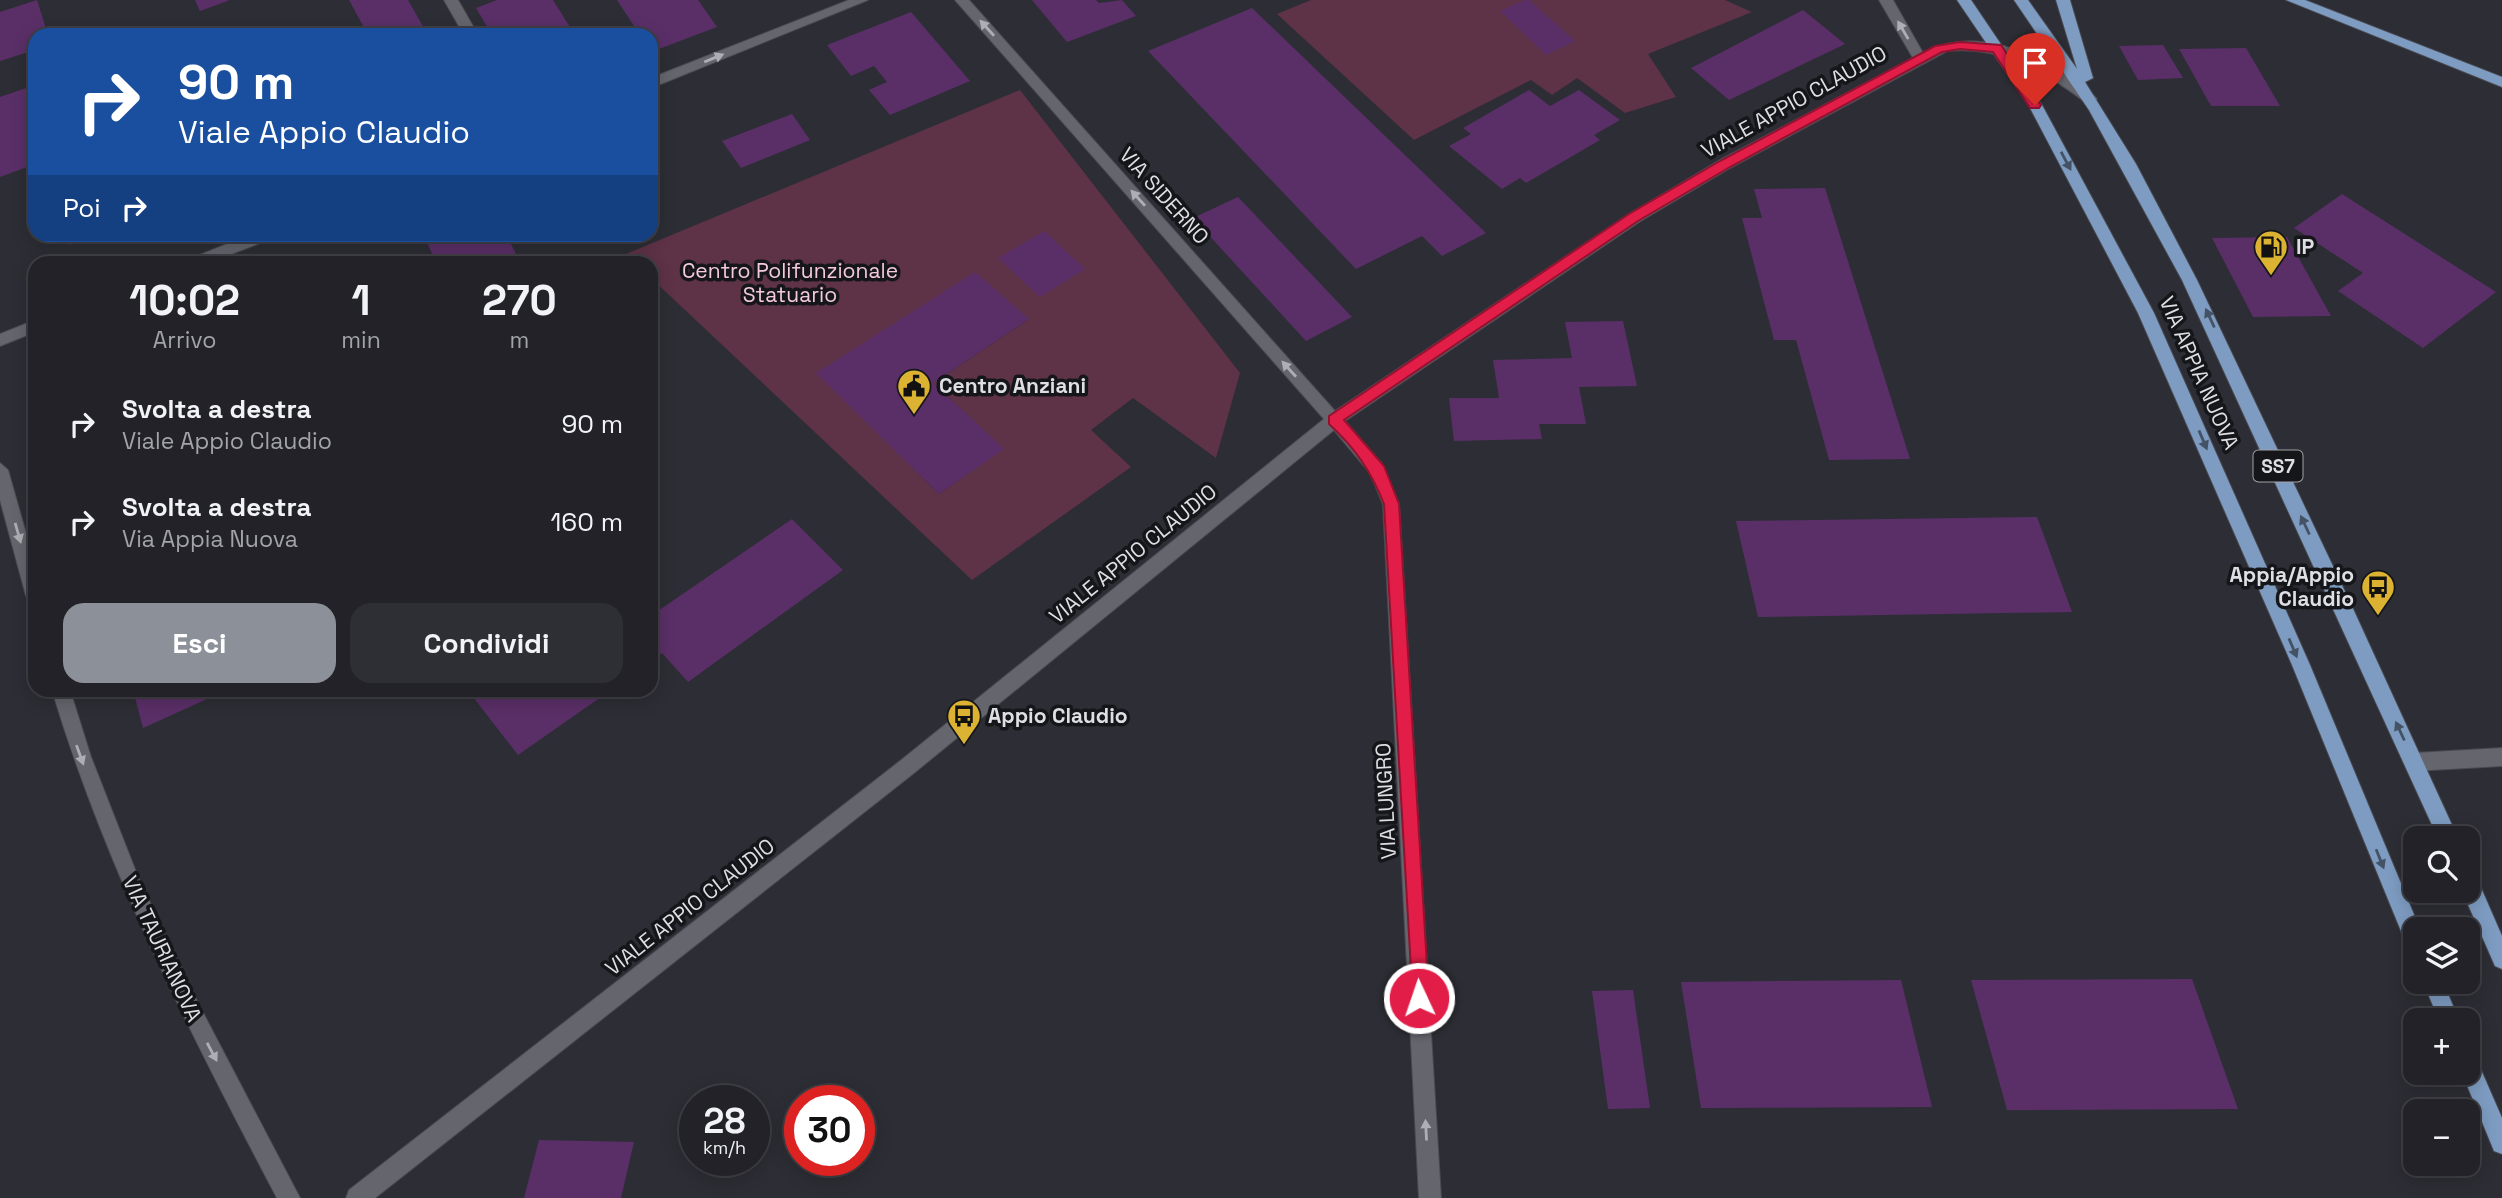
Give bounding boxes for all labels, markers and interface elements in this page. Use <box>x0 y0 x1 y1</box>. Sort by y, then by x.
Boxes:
one-way arrow <box>979 19 995 37</box>
one-way arrow <box>1897 20 1909 39</box>
pin <box>2005 33 2065 105</box>
street label: VIALE APPIO CLAUDIO <box>1696 39 1891 164</box>
icon: arrive <box>2016 44 2054 82</box>
text: 90 m <box>178 51 294 113</box>
one-way arrow <box>704 53 725 64</box>
icon: right <box>63 56 154 147</box>
text: Viale Appio Claudio <box>178 112 470 152</box>
street label: VIA SIDERNO <box>1114 142 1215 250</box>
one-way arrow <box>2060 151 2072 171</box>
icon: right <box>115 189 153 227</box>
one-way arrow <box>1131 190 1146 207</box>
text: Poi <box>63 191 101 225</box>
fuel station icon: IP <box>2252 228 2290 277</box>
place label: IP <box>2296 233 2315 260</box>
park label: Centro Polifunzionale Statuario <box>682 257 898 308</box>
text: 10:02 <box>129 274 240 327</box>
text: 1 <box>352 274 370 327</box>
text: 270 <box>482 274 557 327</box>
street label: VIA APPIA NUOVA <box>2154 292 2245 454</box>
one-way arrow <box>2204 308 2216 328</box>
text: Arrivo <box>153 325 216 355</box>
text: min <box>341 325 381 355</box>
text: m <box>509 325 529 355</box>
one-way arrow <box>1281 360 1297 378</box>
public building icon: Centro Anziani <box>895 367 933 416</box>
place label: Centro Anziani <box>939 372 1086 399</box>
text: Svolta a destra <box>122 392 311 426</box>
icon: right <box>63 405 101 443</box>
text: 90 m <box>561 407 623 441</box>
text: Viale Appio Claudio <box>122 426 332 456</box>
one-way arrow <box>2197 430 2208 451</box>
road number: SS7 <box>2254 450 2302 481</box>
street label: VIALE APPIO CLAUDIO <box>1043 478 1222 629</box>
text: Svolta a destra <box>122 490 311 524</box>
icon: right <box>63 503 101 541</box>
text: 160 m <box>551 505 623 539</box>
one-way arrow <box>2299 515 2311 535</box>
one-way arrow <box>13 523 23 544</box>
text: Via Appia Nuova <box>122 524 298 554</box>
place label: Appia/Appio Claudio <box>2229 561 2354 612</box>
bus stop icon: Appia/Appio Claudio <box>2359 568 2397 617</box>
button: Esci <box>63 603 336 683</box>
button: Condividi <box>350 603 623 683</box>
one-way arrow <box>2288 638 2299 659</box>
bus stop icon: Appio Claudio <box>945 697 983 746</box>
place label: Appio Claudio <box>988 702 1128 729</box>
one-way arrow <box>2394 721 2406 741</box>
street label: VIA LUNGRO <box>1369 742 1402 860</box>
one-way arrow <box>75 744 86 765</box>
map controls <box>2403 826 2480 1176</box>
button: search <box>2403 826 2480 903</box>
street label: VIALE APPIO CLAUDIO <box>600 832 780 981</box>
one-way arrow <box>2375 848 2386 869</box>
street label: VIA TAURIANOVA <box>117 871 208 1026</box>
button: layers <box>2403 917 2480 994</box>
position arrow <box>1382 961 1456 1035</box>
button: + <box>2403 1008 2480 1085</box>
one-way arrow <box>206 1042 218 1062</box>
speed limit sign: 30 <box>784 1085 875 1176</box>
text: 28 <box>704 1099 745 1143</box>
button: − <box>2403 1099 2480 1176</box>
one-way arrow <box>1420 1119 1431 1141</box>
text: km/h <box>703 1136 746 1159</box>

